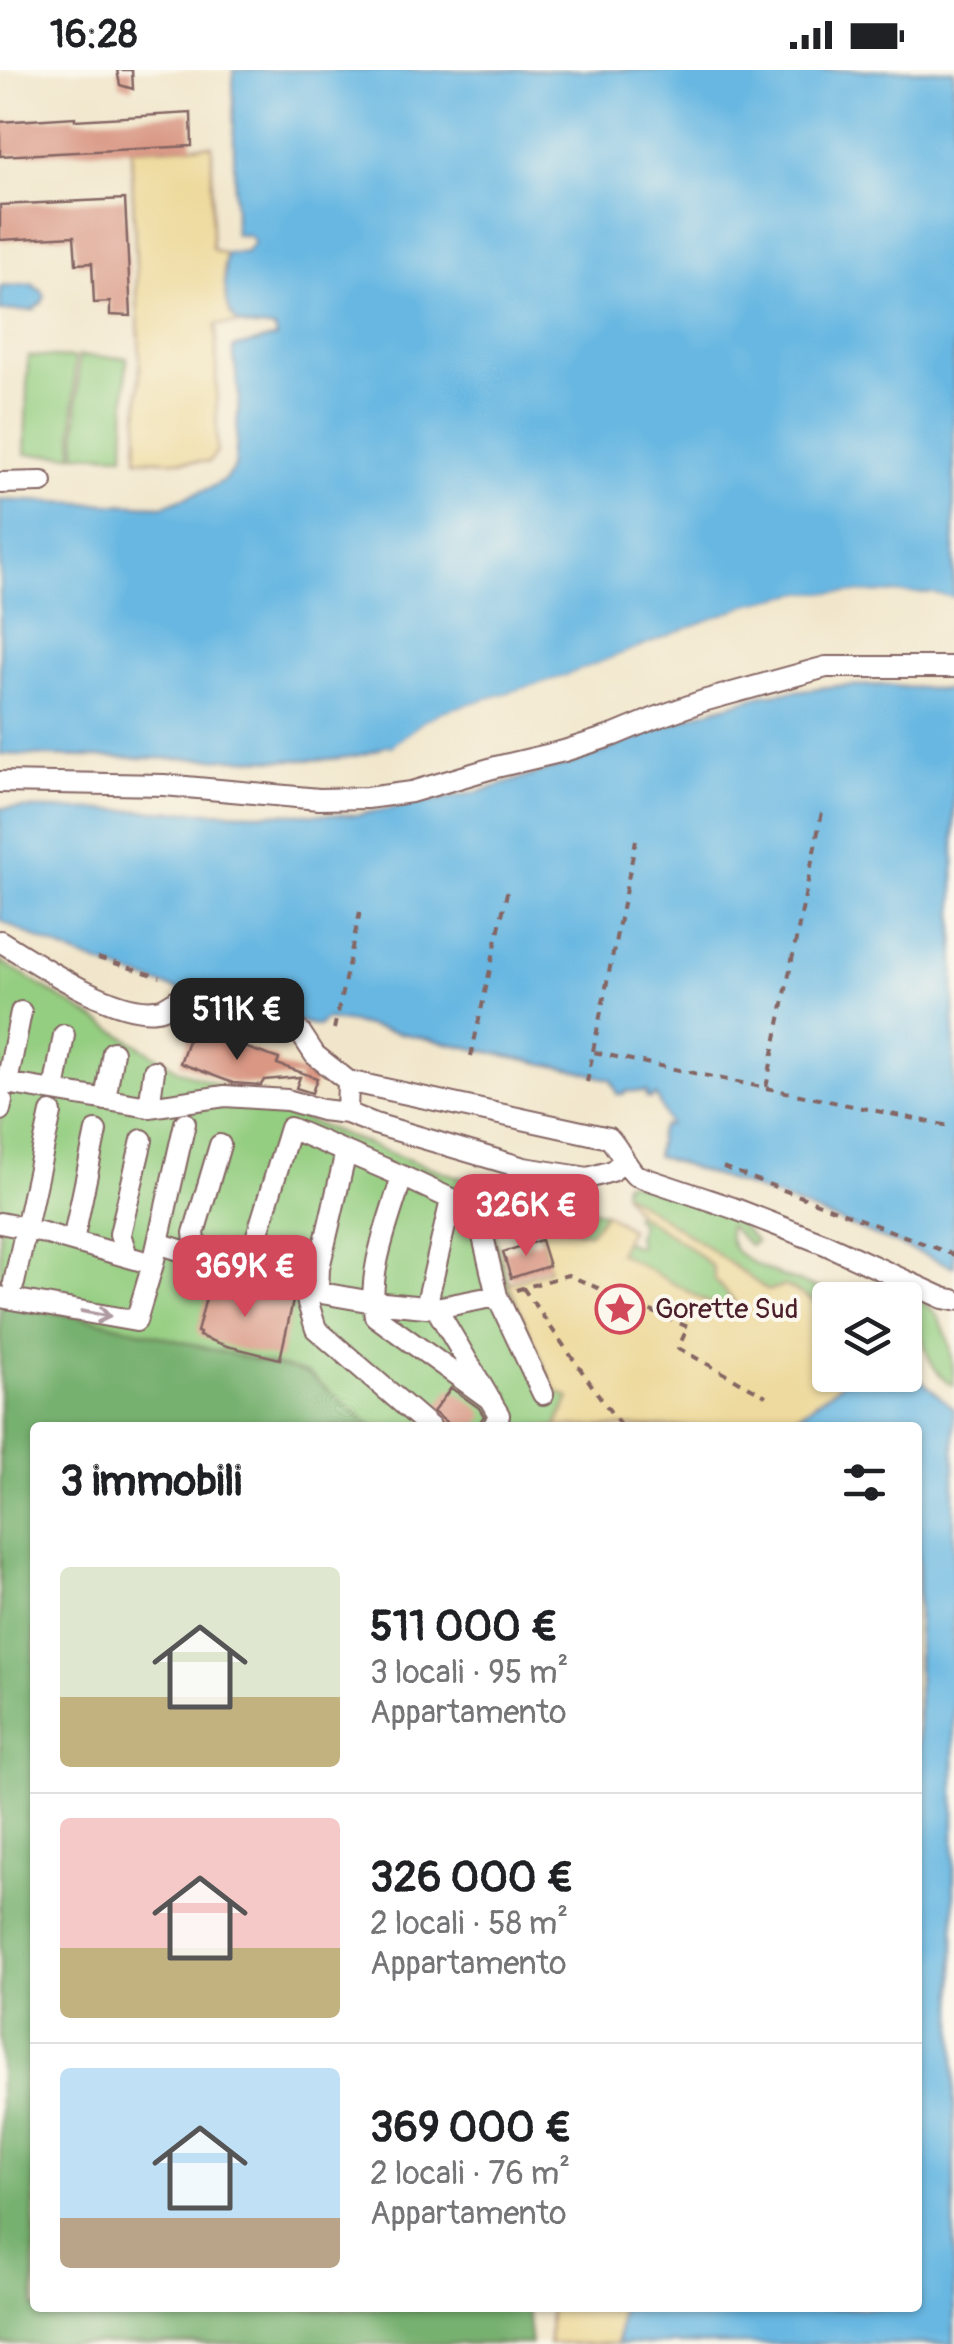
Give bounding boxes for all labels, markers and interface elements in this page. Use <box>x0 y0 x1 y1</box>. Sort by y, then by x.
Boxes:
text: 16:28 <box>50 11 138 59</box>
pin: 511K € <box>156 978 318 1063</box>
text: 511K € <box>192 990 282 1030</box>
pin: 326K € <box>445 1174 607 1259</box>
text: 326K € <box>475 1186 577 1226</box>
pin: 369K € <box>164 1235 326 1320</box>
text: 369K € <box>195 1247 295 1287</box>
map controls <box>812 1282 922 1392</box>
button: layers <box>812 1282 922 1392</box>
place icon: Gorette Sud <box>594 1283 646 1335</box>
place label: Gorette Sud <box>655 1292 798 1327</box>
one-way arrow <box>79 1305 112 1324</box>
icon: filters <box>837 1455 892 1510</box>
text: 3 immobili <box>60 1456 242 1508</box>
text: 511 000 € <box>370 1601 558 1653</box>
icon: home <box>140 1607 260 1727</box>
text: 3 locali · 95 m² <box>370 1653 568 1693</box>
text: Appartamento <box>370 1693 566 1733</box>
text: 326 000 € <box>370 1852 573 1904</box>
icon: home <box>140 1858 260 1978</box>
text: 2 locali · 58 m² <box>370 1904 568 1944</box>
text: Appartamento <box>370 1944 566 1984</box>
text: 369 000 € <box>370 2102 572 2154</box>
icon: home <box>140 2108 260 2228</box>
text: 2 locali · 76 m² <box>370 2154 570 2194</box>
text: Appartamento <box>370 2194 566 2234</box>

